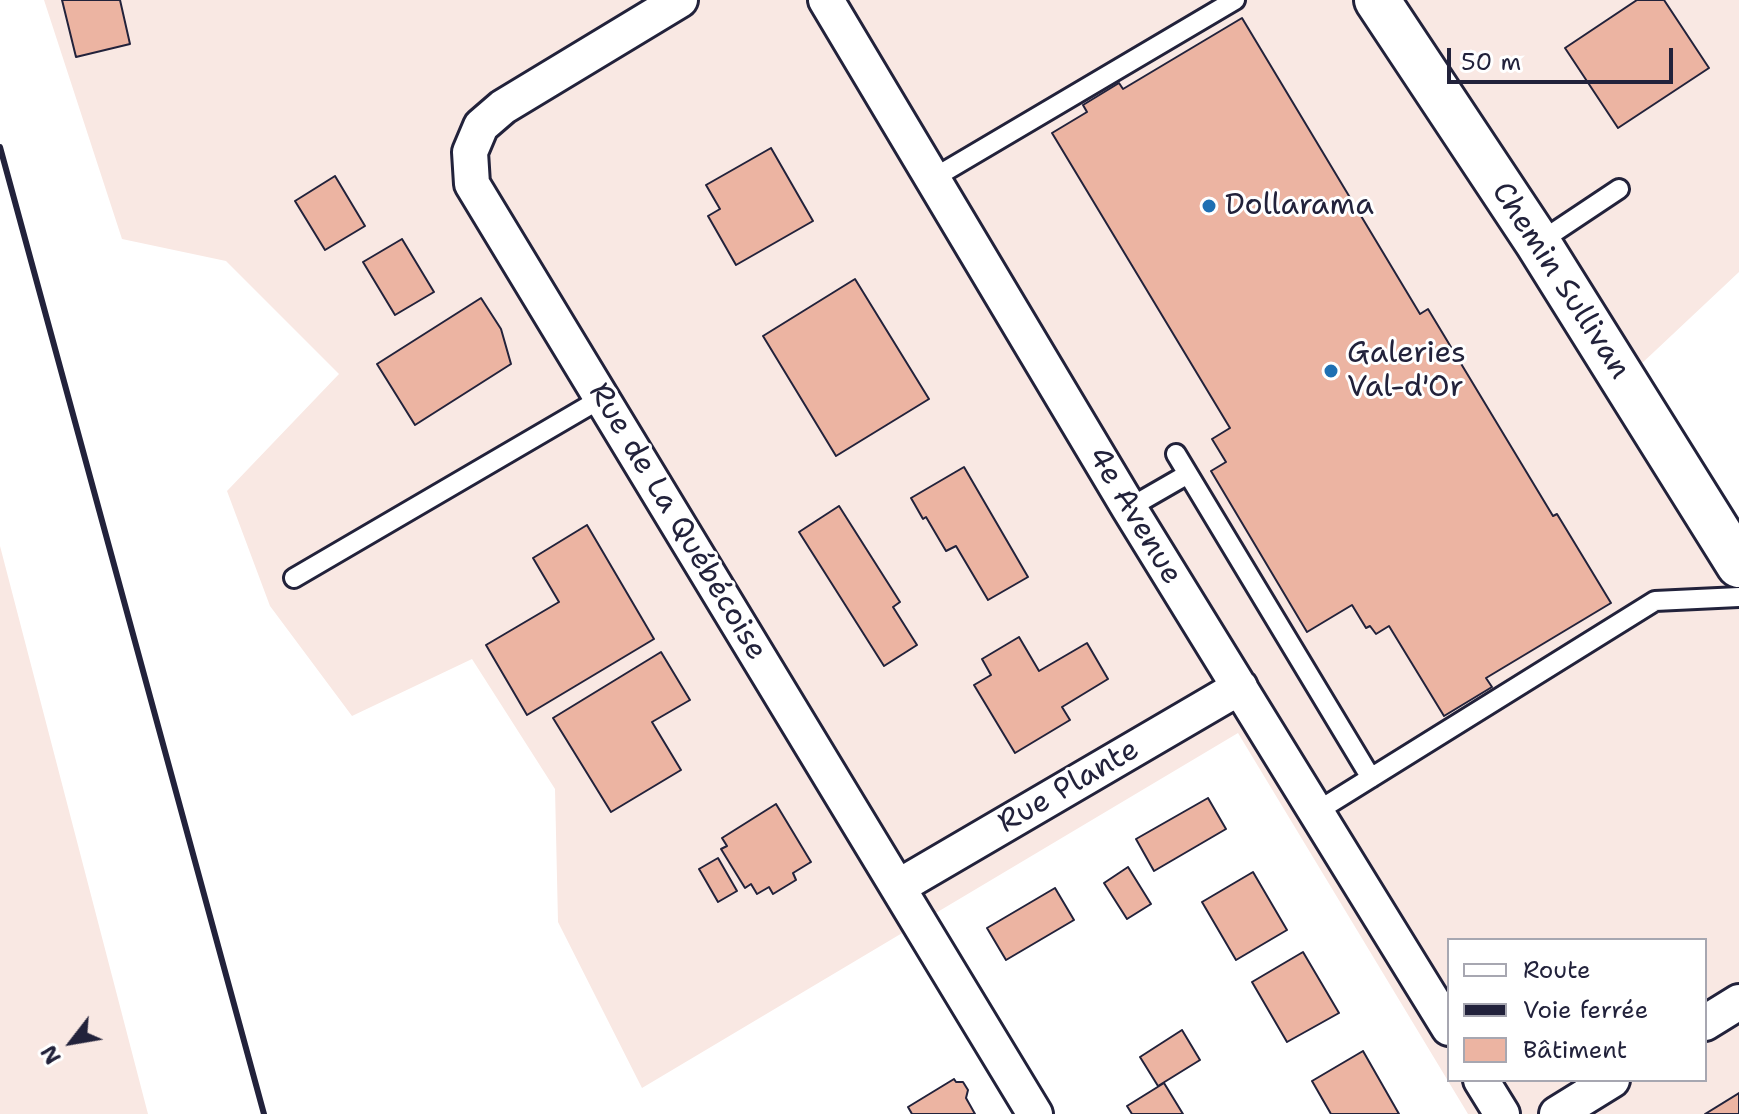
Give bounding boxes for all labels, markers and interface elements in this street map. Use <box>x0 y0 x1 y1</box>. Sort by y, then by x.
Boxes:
scale bar <box>1451 32 1677 82</box>
text: 50 m <box>1461 46 1521 78</box>
street label: Chemin Sullivan <box>1483 176 1637 386</box>
place label: Dollarama <box>1225 188 1374 224</box>
marker: Dollarama <box>1200 197 1218 215</box>
place label: Galeries Val-d'Or <box>1347 336 1466 406</box>
marker: Galeries Val-d'Or <box>1322 362 1340 380</box>
street label: Rue de La Québécoise <box>580 377 774 667</box>
street label: 4e Avenue <box>1079 441 1189 591</box>
street label: Rue Plante <box>992 732 1146 842</box>
legend <box>1447 938 1707 1082</box>
text: Route <box>1523 954 1591 986</box>
text: Voie ferrée <box>1523 994 1648 1026</box>
north arrow <box>32 1002 112 1082</box>
text: Bâtiment <box>1523 1034 1627 1066</box>
text: N <box>34 1040 68 1070</box>

